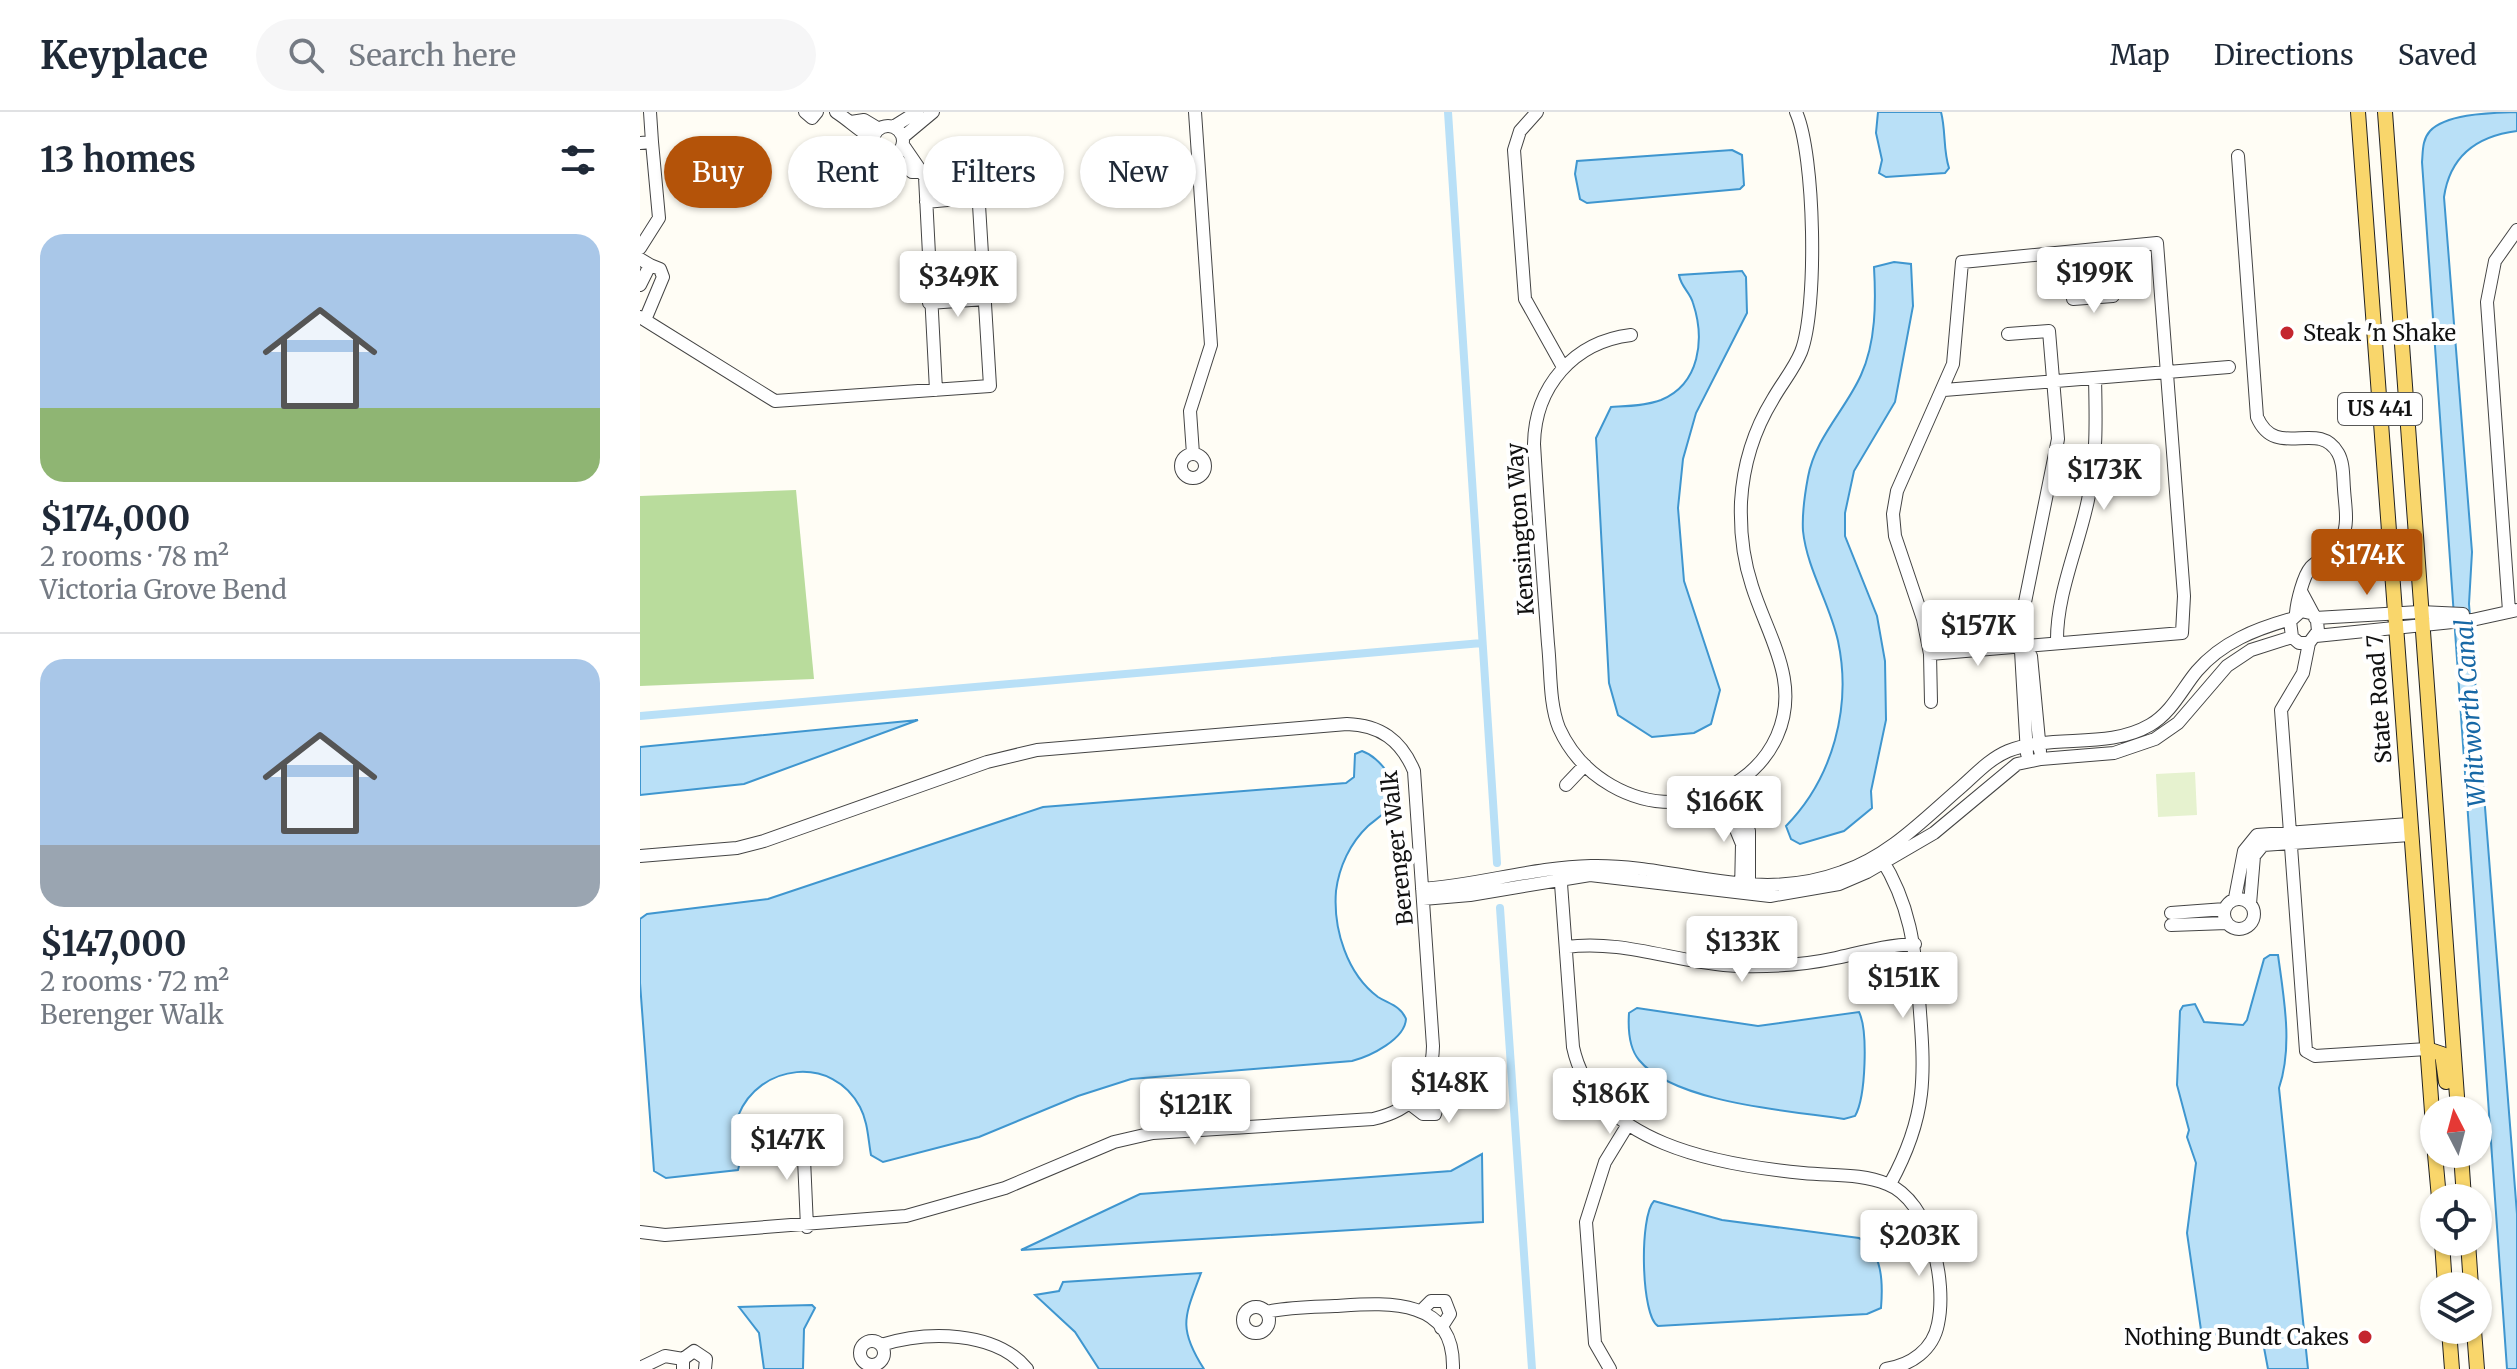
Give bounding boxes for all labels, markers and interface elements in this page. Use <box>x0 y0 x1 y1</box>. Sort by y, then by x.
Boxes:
search box <box>256 19 816 91</box>
text: Keyplace <box>40 32 208 79</box>
icon: search <box>284 33 328 77</box>
text: Search here <box>348 36 516 74</box>
text: Map <box>2110 37 2170 73</box>
text: Directions <box>2214 37 2354 73</box>
text: Saved <box>2398 37 2477 73</box>
chip: Buy <box>664 136 772 208</box>
chip: Rent <box>788 136 907 208</box>
chip: Filters <box>923 136 1064 208</box>
chip: New <box>1080 136 1196 208</box>
icon: filters <box>556 138 600 182</box>
text: 13 homes <box>40 139 196 181</box>
pin: $199K <box>2038 247 2150 315</box>
pin: $349K <box>902 251 1014 319</box>
text: $199K <box>2055 256 2133 289</box>
text: $349K <box>918 260 998 293</box>
icon: home <box>248 286 392 430</box>
place label: Steak 'n Shake <box>2303 319 2456 347</box>
marker: Steak 'n Shake <box>2278 324 2296 342</box>
road number: US 441 <box>2338 393 2422 425</box>
street label: Kensington Way <box>1500 442 1540 616</box>
pin: $173K <box>2048 444 2160 512</box>
text: $173K <box>2066 453 2142 486</box>
text: $174,000 <box>40 498 190 540</box>
pin: $174K <box>2311 529 2423 597</box>
text: $174K <box>2329 538 2405 571</box>
text: 2 rooms · 78 m² <box>40 540 229 573</box>
text: Victoria Grove Bend <box>40 573 287 606</box>
pin: $157K <box>1922 600 2034 668</box>
text: $157K <box>1940 609 2016 642</box>
water label: Whitworth Canal <box>2448 618 2493 808</box>
street label: State Road 7 <box>2361 634 2397 764</box>
icon: home <box>248 711 392 855</box>
street label: Berenger Walk <box>1375 769 1419 927</box>
pin: $166K <box>1668 776 1780 844</box>
text: $166K <box>1685 785 1763 818</box>
pin: $133K <box>1686 916 1798 984</box>
text: $147,000 <box>40 923 187 965</box>
text: $133K <box>1704 925 1780 958</box>
pin: $151K <box>1847 952 1959 1020</box>
text: $151K <box>1867 961 1939 994</box>
text: 2 rooms · 72 m² <box>40 965 229 998</box>
text: Berenger Walk <box>40 998 224 1031</box>
pin: $148K <box>1393 1057 1505 1125</box>
text: $148K <box>1410 1066 1488 1099</box>
pin: $186K <box>1554 1068 1666 1136</box>
text: $186K <box>1571 1077 1649 1110</box>
pin: $121K <box>1139 1079 1251 1147</box>
text: $121K <box>1158 1088 1232 1121</box>
north arrow <box>2420 1096 2492 1168</box>
map controls <box>2420 1096 2492 1344</box>
pin: $147K <box>731 1114 843 1182</box>
text: $147K <box>749 1123 825 1156</box>
button: locate <box>2420 1184 2492 1256</box>
pin: $203K <box>1863 1210 1975 1278</box>
text: $203K <box>1878 1219 1960 1252</box>
button: layers <box>2420 1272 2492 1344</box>
place label: Nothing Bundt Cakes <box>2124 1323 2349 1351</box>
marker: Nothing Bundt Cakes <box>2356 1328 2374 1346</box>

